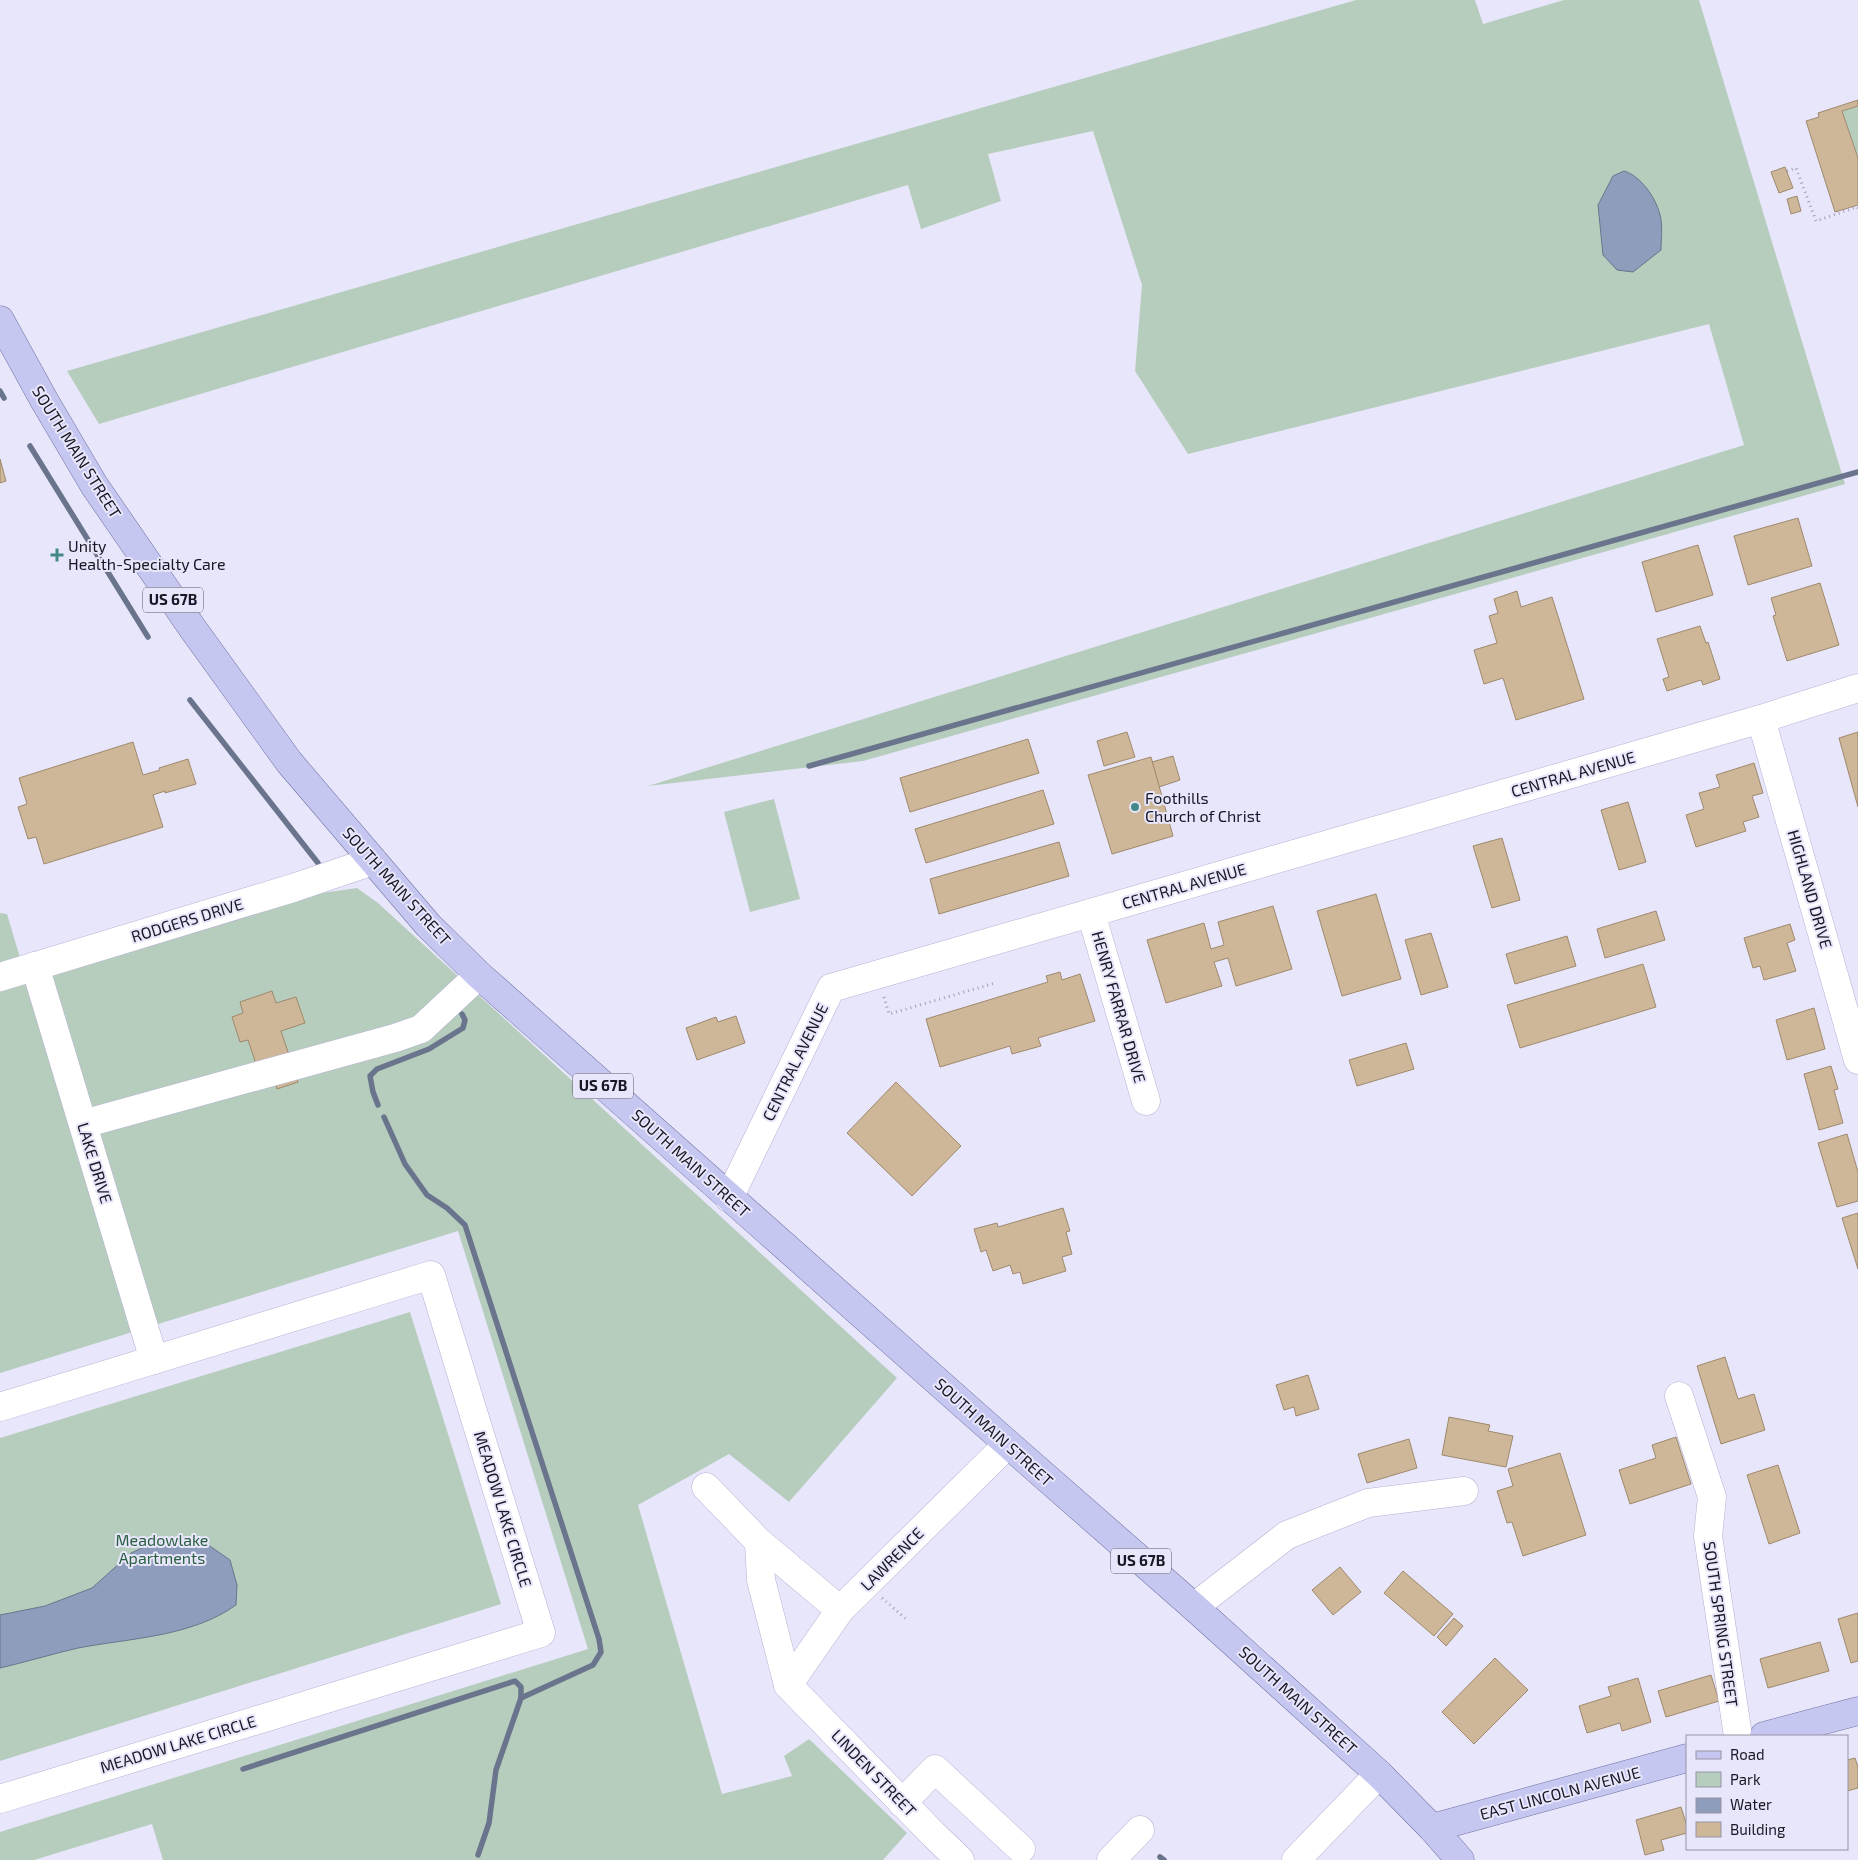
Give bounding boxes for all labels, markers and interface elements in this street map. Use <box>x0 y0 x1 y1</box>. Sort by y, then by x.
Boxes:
street label: SOUTH MAIN STREET <box>29 382 126 521</box>
place label: Unity Health-Specialty Care <box>68 536 226 573</box>
marker: Unity Health-Specialty Care <box>50 548 64 562</box>
road number: US 67B <box>143 588 203 612</box>
street label: CENTRAL AVENUE <box>1508 747 1637 800</box>
place label: Foothills Church of Christ <box>1145 788 1261 825</box>
marker: Foothills Church of Christ <box>1129 801 1141 813</box>
street label: SOUTH MAIN STREET <box>339 823 455 949</box>
street label: HIGHLAND DRIVE <box>1784 827 1837 950</box>
street label: CENTRAL AVENUE <box>1119 859 1248 912</box>
street label: RODGERS DRIVE <box>129 893 245 946</box>
street label: HENRY FARRAR DRIVE <box>1089 929 1150 1085</box>
street label: CENTRAL AVENUE <box>758 1000 831 1124</box>
road number: US 67B <box>573 1074 633 1098</box>
street label: SOUTH MAIN STREET <box>628 1105 754 1221</box>
street label: LAKE DRIVE <box>74 1120 117 1206</box>
street label: SOUTH MAIN STREET <box>931 1374 1057 1490</box>
street label: MEADOW LAKE CIRCLE <box>471 1428 536 1589</box>
street label: LAWRENCE <box>856 1523 927 1594</box>
park label: Meadowlake Apartments <box>116 1530 208 1567</box>
street label: SOUTH SPRING STREET <box>1700 1540 1742 1708</box>
road number: US 67B <box>1111 1548 1171 1574</box>
street label: SOUTH MAIN STREET <box>1235 1642 1361 1758</box>
street label: MEADOW LAKE CIRCLE <box>97 1711 258 1776</box>
street label: LINDEN STREET <box>828 1725 921 1820</box>
legend <box>1686 1735 1848 1850</box>
text: Road <box>1730 1745 1765 1763</box>
street label: EAST LINCOLN AVENUE <box>1478 1762 1642 1823</box>
text: Park <box>1730 1770 1761 1788</box>
text: Water <box>1730 1795 1772 1813</box>
text: Building <box>1730 1820 1786 1838</box>

